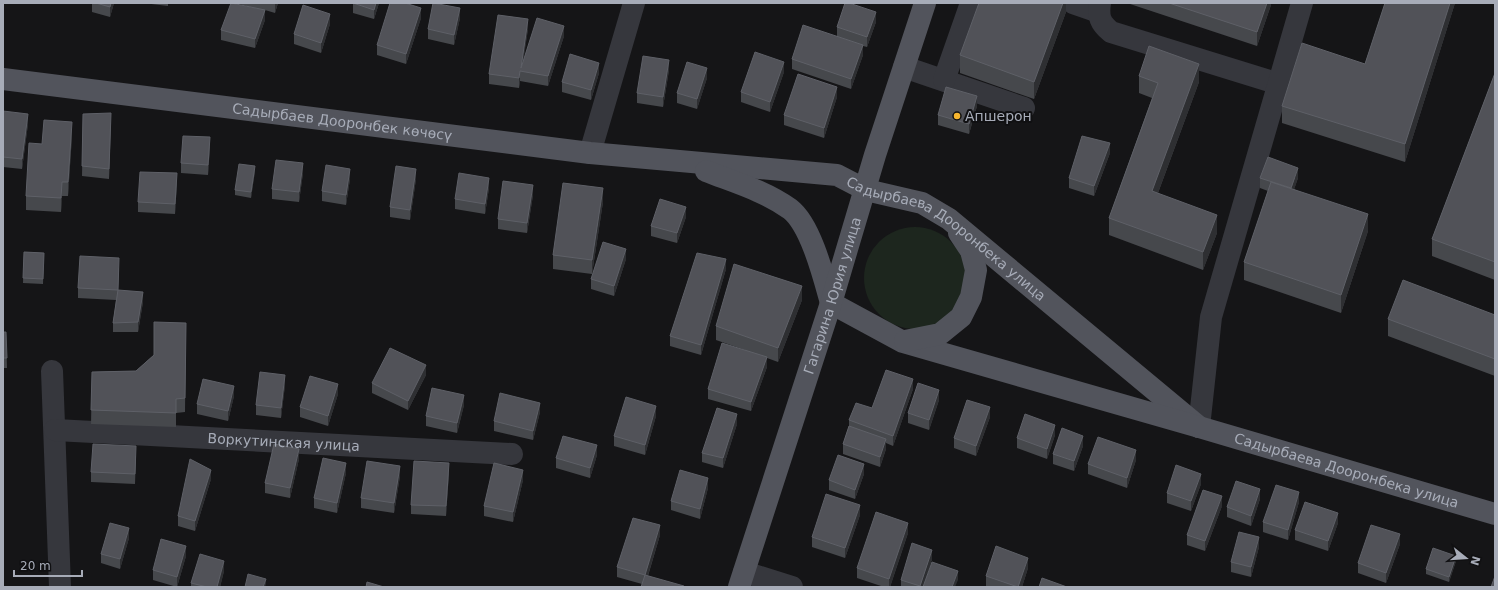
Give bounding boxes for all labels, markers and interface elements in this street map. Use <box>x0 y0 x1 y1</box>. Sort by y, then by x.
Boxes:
street label: Садырбаев Дооронбек көчөсү <box>231 100 453 144</box>
place label: Апшерон <box>965 108 1032 124</box>
marker: Апшерон <box>952 111 962 121</box>
street label: Садырбаева Дооронбека улица <box>844 173 1049 304</box>
street label: Гагарина Юрия улица <box>800 215 864 376</box>
street label: Воркутинская улица <box>207 430 360 454</box>
street label: Садырбаева Дооронбека улица <box>1232 430 1461 511</box>
north arrow <box>1446 538 1486 578</box>
scale bar <box>14 552 82 578</box>
text: N <box>1468 554 1483 567</box>
text: 20 m <box>20 559 51 573</box>

